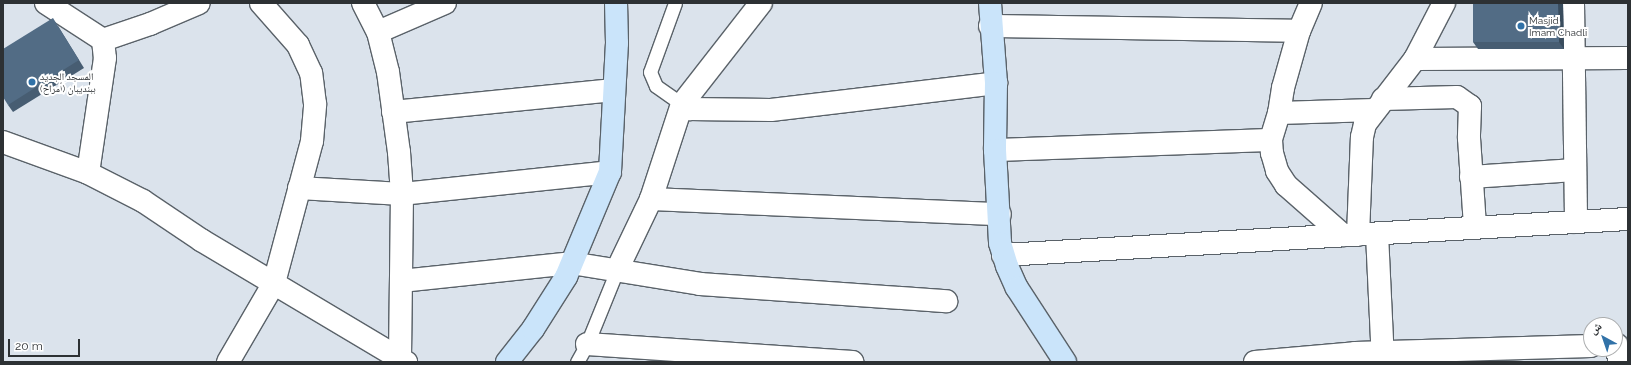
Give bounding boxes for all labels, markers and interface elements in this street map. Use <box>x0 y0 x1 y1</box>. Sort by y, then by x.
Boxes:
place label: Masjid Imam Chadli <box>1529 14 1587 38</box>
marker: Masjid Imam Chadli <box>1516 21 1526 31</box>
place label: المسجد الجديد (أمراح) ببنديبان <box>40 70 96 94</box>
marker: المسجد الجديد (أمراح) ببنديبان <box>27 77 37 87</box>
north arrow <box>1583 317 1623 357</box>
text: ش <box>1587 319 1604 337</box>
scale bar <box>10 331 82 357</box>
text: 20 m <box>15 339 43 353</box>

